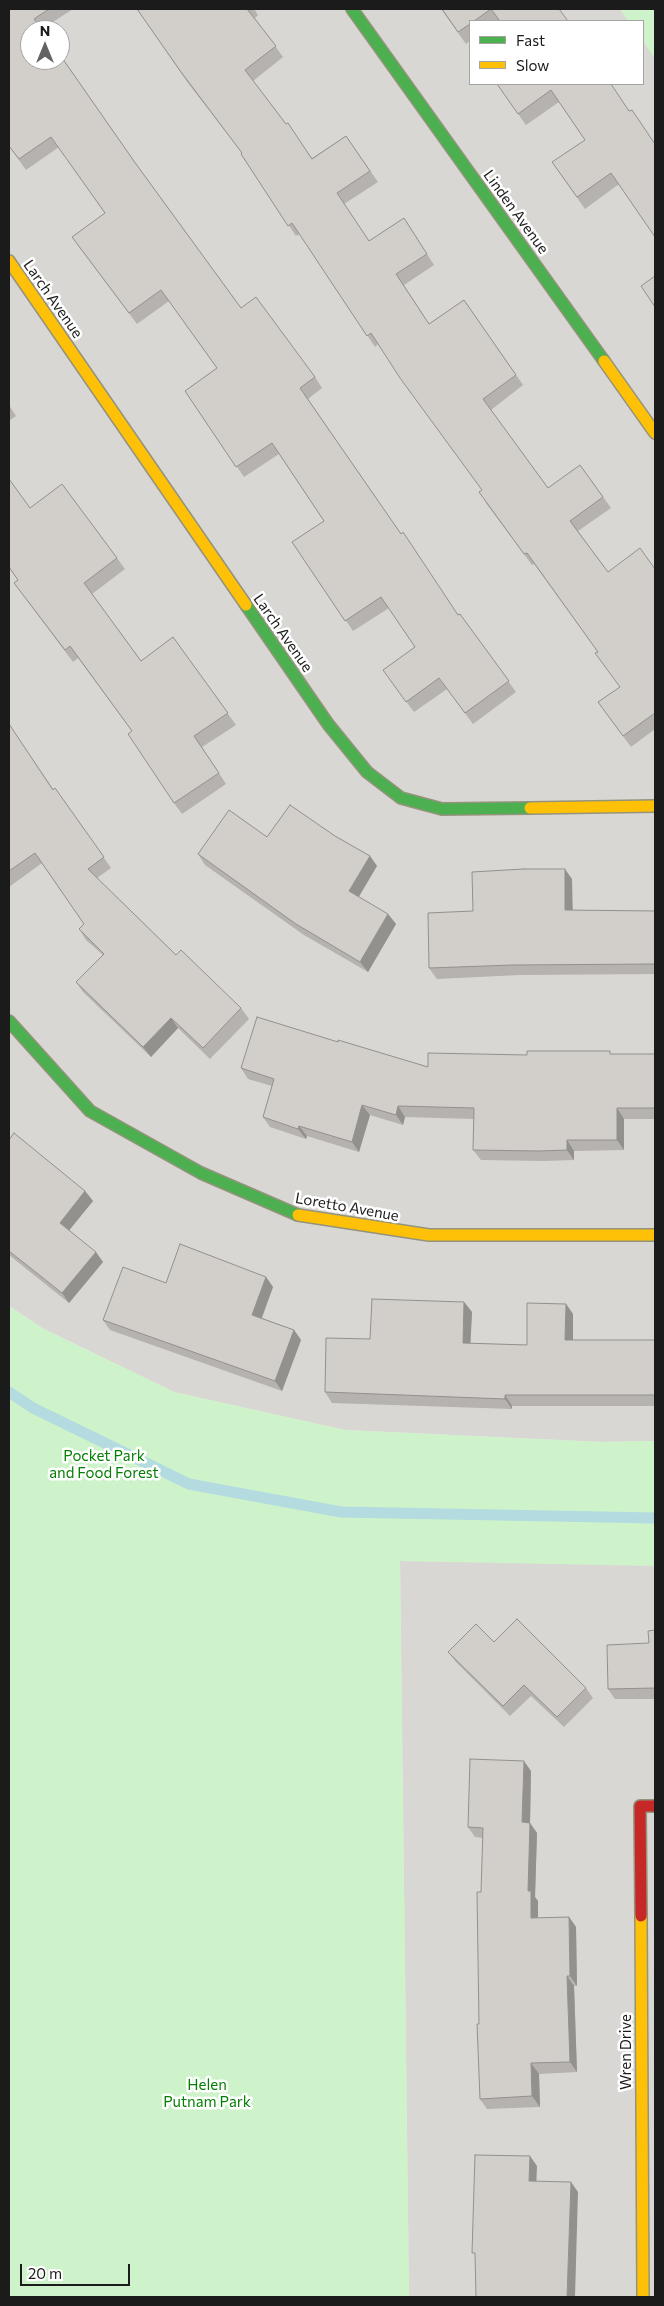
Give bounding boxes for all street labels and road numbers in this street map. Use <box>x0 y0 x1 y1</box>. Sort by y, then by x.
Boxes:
street label: Linden Avenue <box>480 167 552 257</box>
street label: Larch Avenue <box>20 257 86 341</box>
street label: Larch Avenue <box>250 591 316 675</box>
street label: Loretto Avenue <box>294 1189 400 1225</box>
street label: Wren Drive <box>617 2014 635 2090</box>

